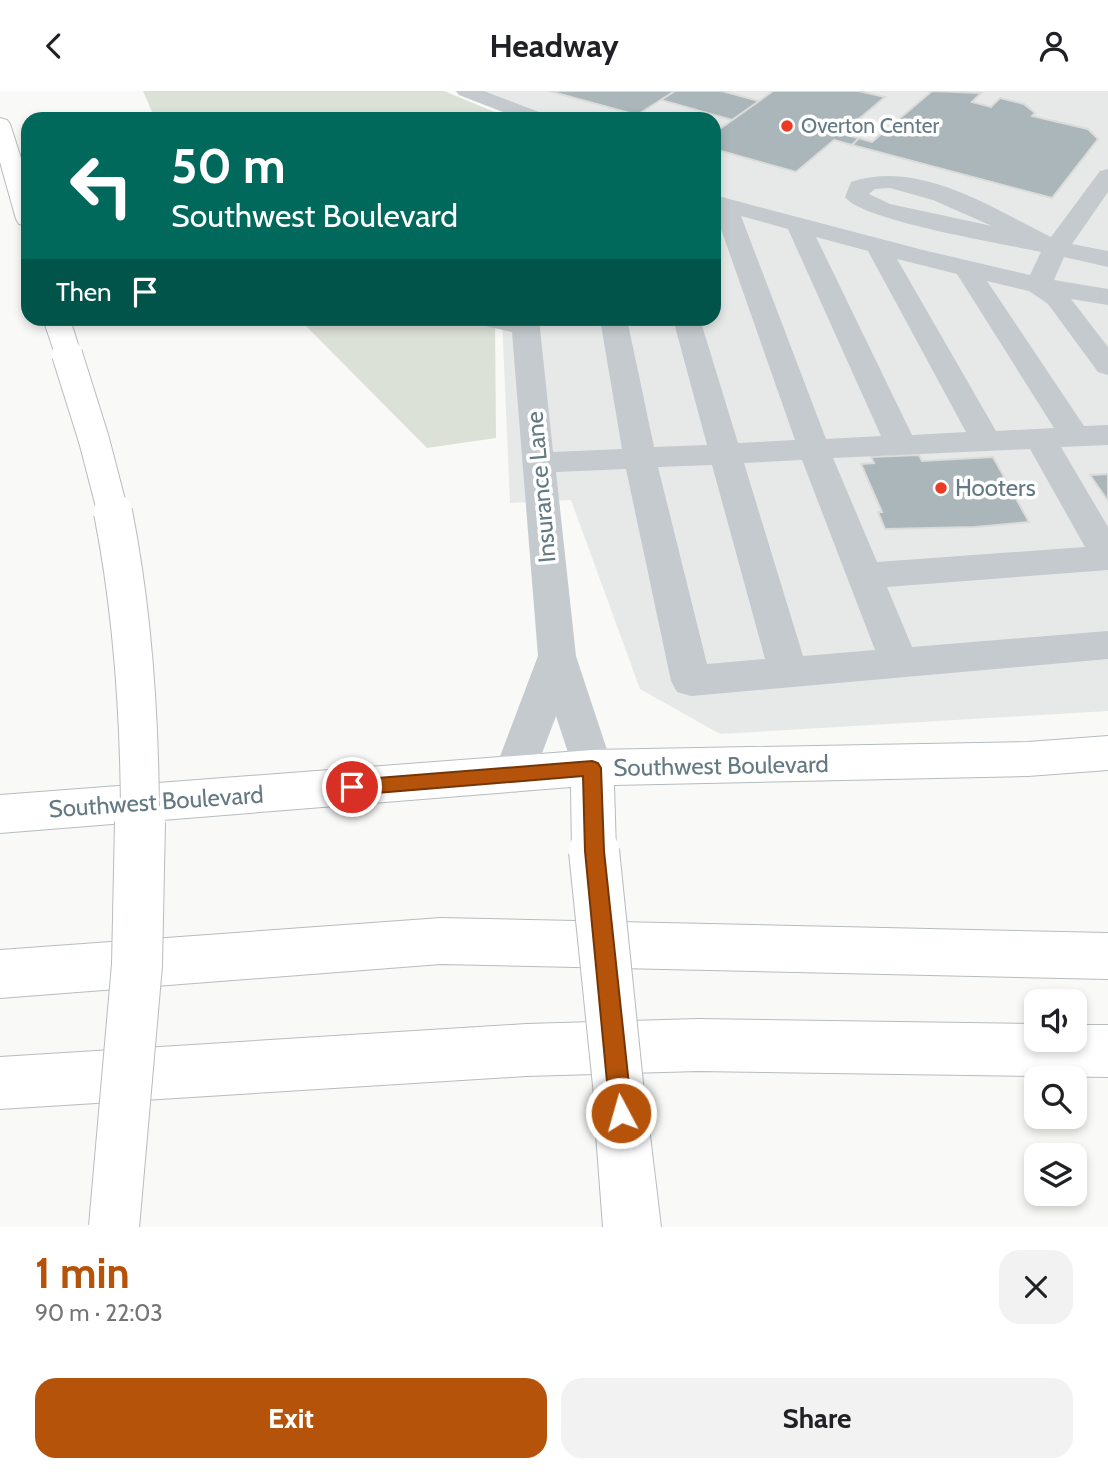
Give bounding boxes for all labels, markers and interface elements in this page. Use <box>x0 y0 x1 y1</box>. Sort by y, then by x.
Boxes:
text: Headway <box>489 26 619 65</box>
icon: back <box>35 27 73 65</box>
icon: person <box>1035 27 1073 65</box>
place label: Overton Center <box>801 113 939 138</box>
marker: Overton Center <box>779 118 795 134</box>
text: 50 m <box>171 136 286 195</box>
icon: left <box>56 140 147 231</box>
text: Southwest Boulevard <box>171 196 458 235</box>
icon: arrive <box>126 273 164 311</box>
text: Then <box>56 276 112 308</box>
street label: Insurance Lane <box>519 410 562 564</box>
place label: Hooters <box>955 473 1036 502</box>
marker: Hooters <box>933 480 949 496</box>
street label: Southwest Boulevard <box>613 749 829 782</box>
pin <box>322 757 382 817</box>
icon: arrive <box>333 768 371 806</box>
street label: Southwest Boulevard <box>48 780 264 823</box>
map controls <box>1024 989 1087 1206</box>
button: sound <box>1024 989 1087 1052</box>
button: search <box>1024 1066 1087 1129</box>
position arrow <box>584 1076 658 1150</box>
button: layers <box>1024 1143 1087 1206</box>
text: 1 min <box>35 1247 130 1299</box>
button: close <box>999 1250 1073 1324</box>
text: 90 m · 22:03 <box>35 1299 163 1327</box>
button: Exit <box>35 1378 547 1458</box>
button: Share <box>561 1378 1073 1458</box>

